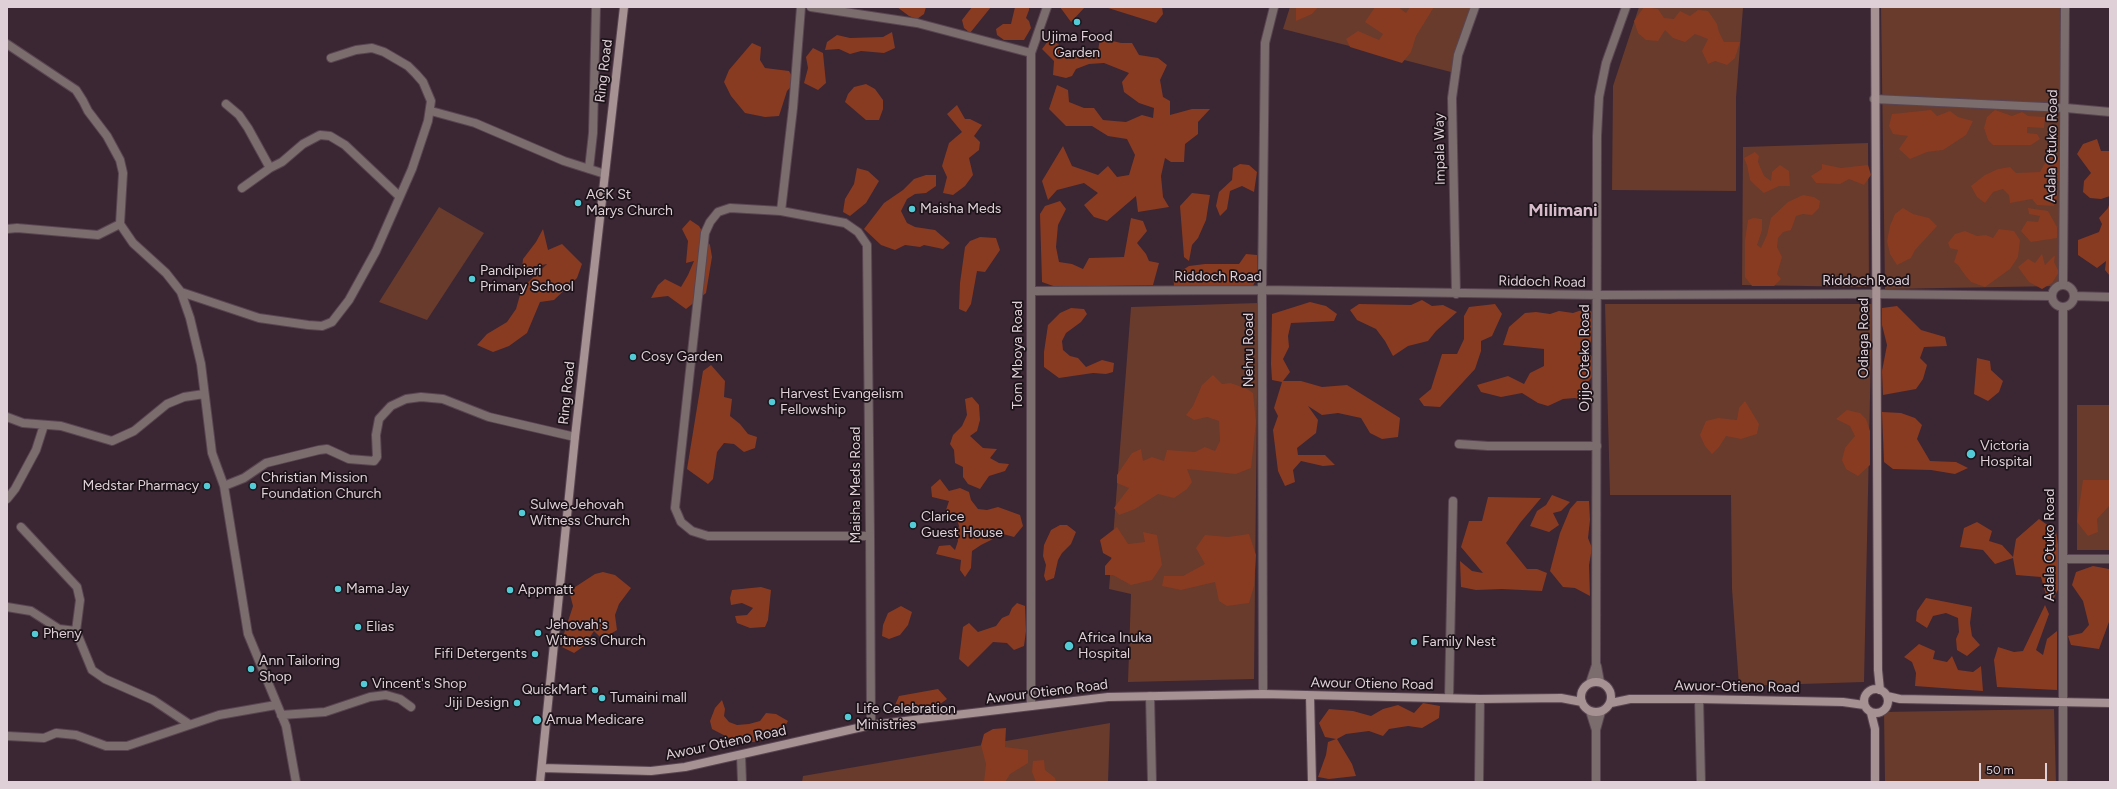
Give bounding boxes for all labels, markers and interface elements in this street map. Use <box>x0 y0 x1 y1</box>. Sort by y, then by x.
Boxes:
marker: Ujima Food Garden <box>1072 17 1082 27</box>
place label: Ujima Food Garden <box>1041 29 1113 62</box>
street label: Ring Road <box>592 38 616 104</box>
street label: Adala Otuko Road <box>2043 89 2061 203</box>
street label: Impala Way <box>1431 113 1449 185</box>
place label: ACK St Marys Church <box>586 187 673 220</box>
marker: ACK St Marys Church <box>573 198 583 208</box>
district label: Milimani <box>1528 200 1598 222</box>
place label: Maisha Meds <box>920 201 1001 217</box>
marker: Maisha Meds <box>907 204 917 214</box>
place label: Pandipieri Primary School <box>480 263 574 296</box>
street label: Riddoch Road <box>1174 269 1262 285</box>
street label: Riddoch Road <box>1498 273 1586 291</box>
street label: Riddoch Road <box>1822 273 1910 289</box>
marker: Pandipieri Primary School <box>467 274 477 284</box>
street label: Odiaga Road <box>1856 298 1872 378</box>
street label: Tom Mboya Road <box>1010 301 1026 409</box>
street label: Ojijo Oteko Road <box>1577 304 1593 412</box>
street label: Nehru Road <box>1241 313 1257 387</box>
place label: Cosy Garden <box>641 349 723 365</box>
marker: Cosy Garden <box>628 352 638 362</box>
street label: Ring Road <box>555 360 579 426</box>
place label: Harvest Evangelism Fellowship <box>780 386 903 418</box>
marker: Harvest Evangelism Fellowship <box>767 397 777 407</box>
street label: Maisha Meds Road <box>848 426 864 544</box>
place label: Victoria Hospital <box>1980 438 2032 470</box>
marker: Victoria Hospital <box>1965 448 1977 460</box>
place label: Christian Mission Foundation Church <box>261 470 381 502</box>
place label: Medstar Pharmacy <box>83 478 199 494</box>
marker: Medstar Pharmacy <box>202 481 212 491</box>
marker: Christian Mission Foundation Church <box>248 481 258 491</box>
street label: Adala Otuko Road <box>2042 489 2058 601</box>
place label: Sulwe Jehovah Witness Church <box>530 497 630 530</box>
marker: Sulwe Jehovah Witness Church <box>517 508 527 518</box>
place label: Clarice Guest House <box>921 509 1003 542</box>
marker: Clarice Guest House <box>908 520 918 530</box>
place label: Mama Jay <box>346 581 409 597</box>
place label: Appmatt <box>518 582 574 598</box>
marker: Mama Jay <box>333 584 343 594</box>
marker: Appmatt <box>505 585 515 595</box>
place label: Jehovah's Witness Church <box>546 617 646 650</box>
place label: Elias <box>366 619 394 635</box>
marker: Elias <box>353 622 363 632</box>
place label: Pheny <box>43 626 82 642</box>
marker: Jehovah's Witness Church <box>533 628 543 638</box>
marker: Pheny <box>30 629 40 639</box>
place label: Africa Inuka Hospital <box>1078 630 1152 662</box>
place label: Family Nest <box>1422 634 1496 650</box>
marker: Family Nest <box>1409 637 1419 647</box>
marker: Africa Inuka Hospital <box>1063 640 1075 652</box>
place label: Fifi Detergents <box>434 646 527 662</box>
marker: Fifi Detergents <box>530 649 540 659</box>
place label: Ann Tailoring Shop <box>259 653 340 686</box>
marker: Ann Tailoring Shop <box>246 664 256 674</box>
street label: Awour Otieno Road <box>1310 675 1434 693</box>
place label: Vincent's Shop <box>372 676 467 692</box>
street label: Awour Otieno Road <box>985 676 1109 708</box>
street label: Awuor-Otieno Road <box>1674 678 1800 696</box>
marker: Vincent's Shop <box>359 679 369 689</box>
place label: QuickMart <box>522 682 587 698</box>
marker: QuickMart <box>590 685 600 695</box>
place label: Tumaini mall <box>610 690 687 706</box>
marker: Tumaini mall <box>597 693 607 703</box>
place label: Jiji Design <box>445 695 509 711</box>
marker: Jiji Design <box>512 698 522 708</box>
place label: Life Celebration Ministries <box>856 701 956 734</box>
place label: Amua Medicare <box>546 712 644 728</box>
marker: Life Celebration Ministries <box>843 712 853 722</box>
marker: Amua Medicare <box>531 714 543 726</box>
street label: Awour Otieno Road <box>664 722 788 764</box>
scale bar <box>1981 755 2049 781</box>
text: 50 m <box>1986 763 2014 777</box>

